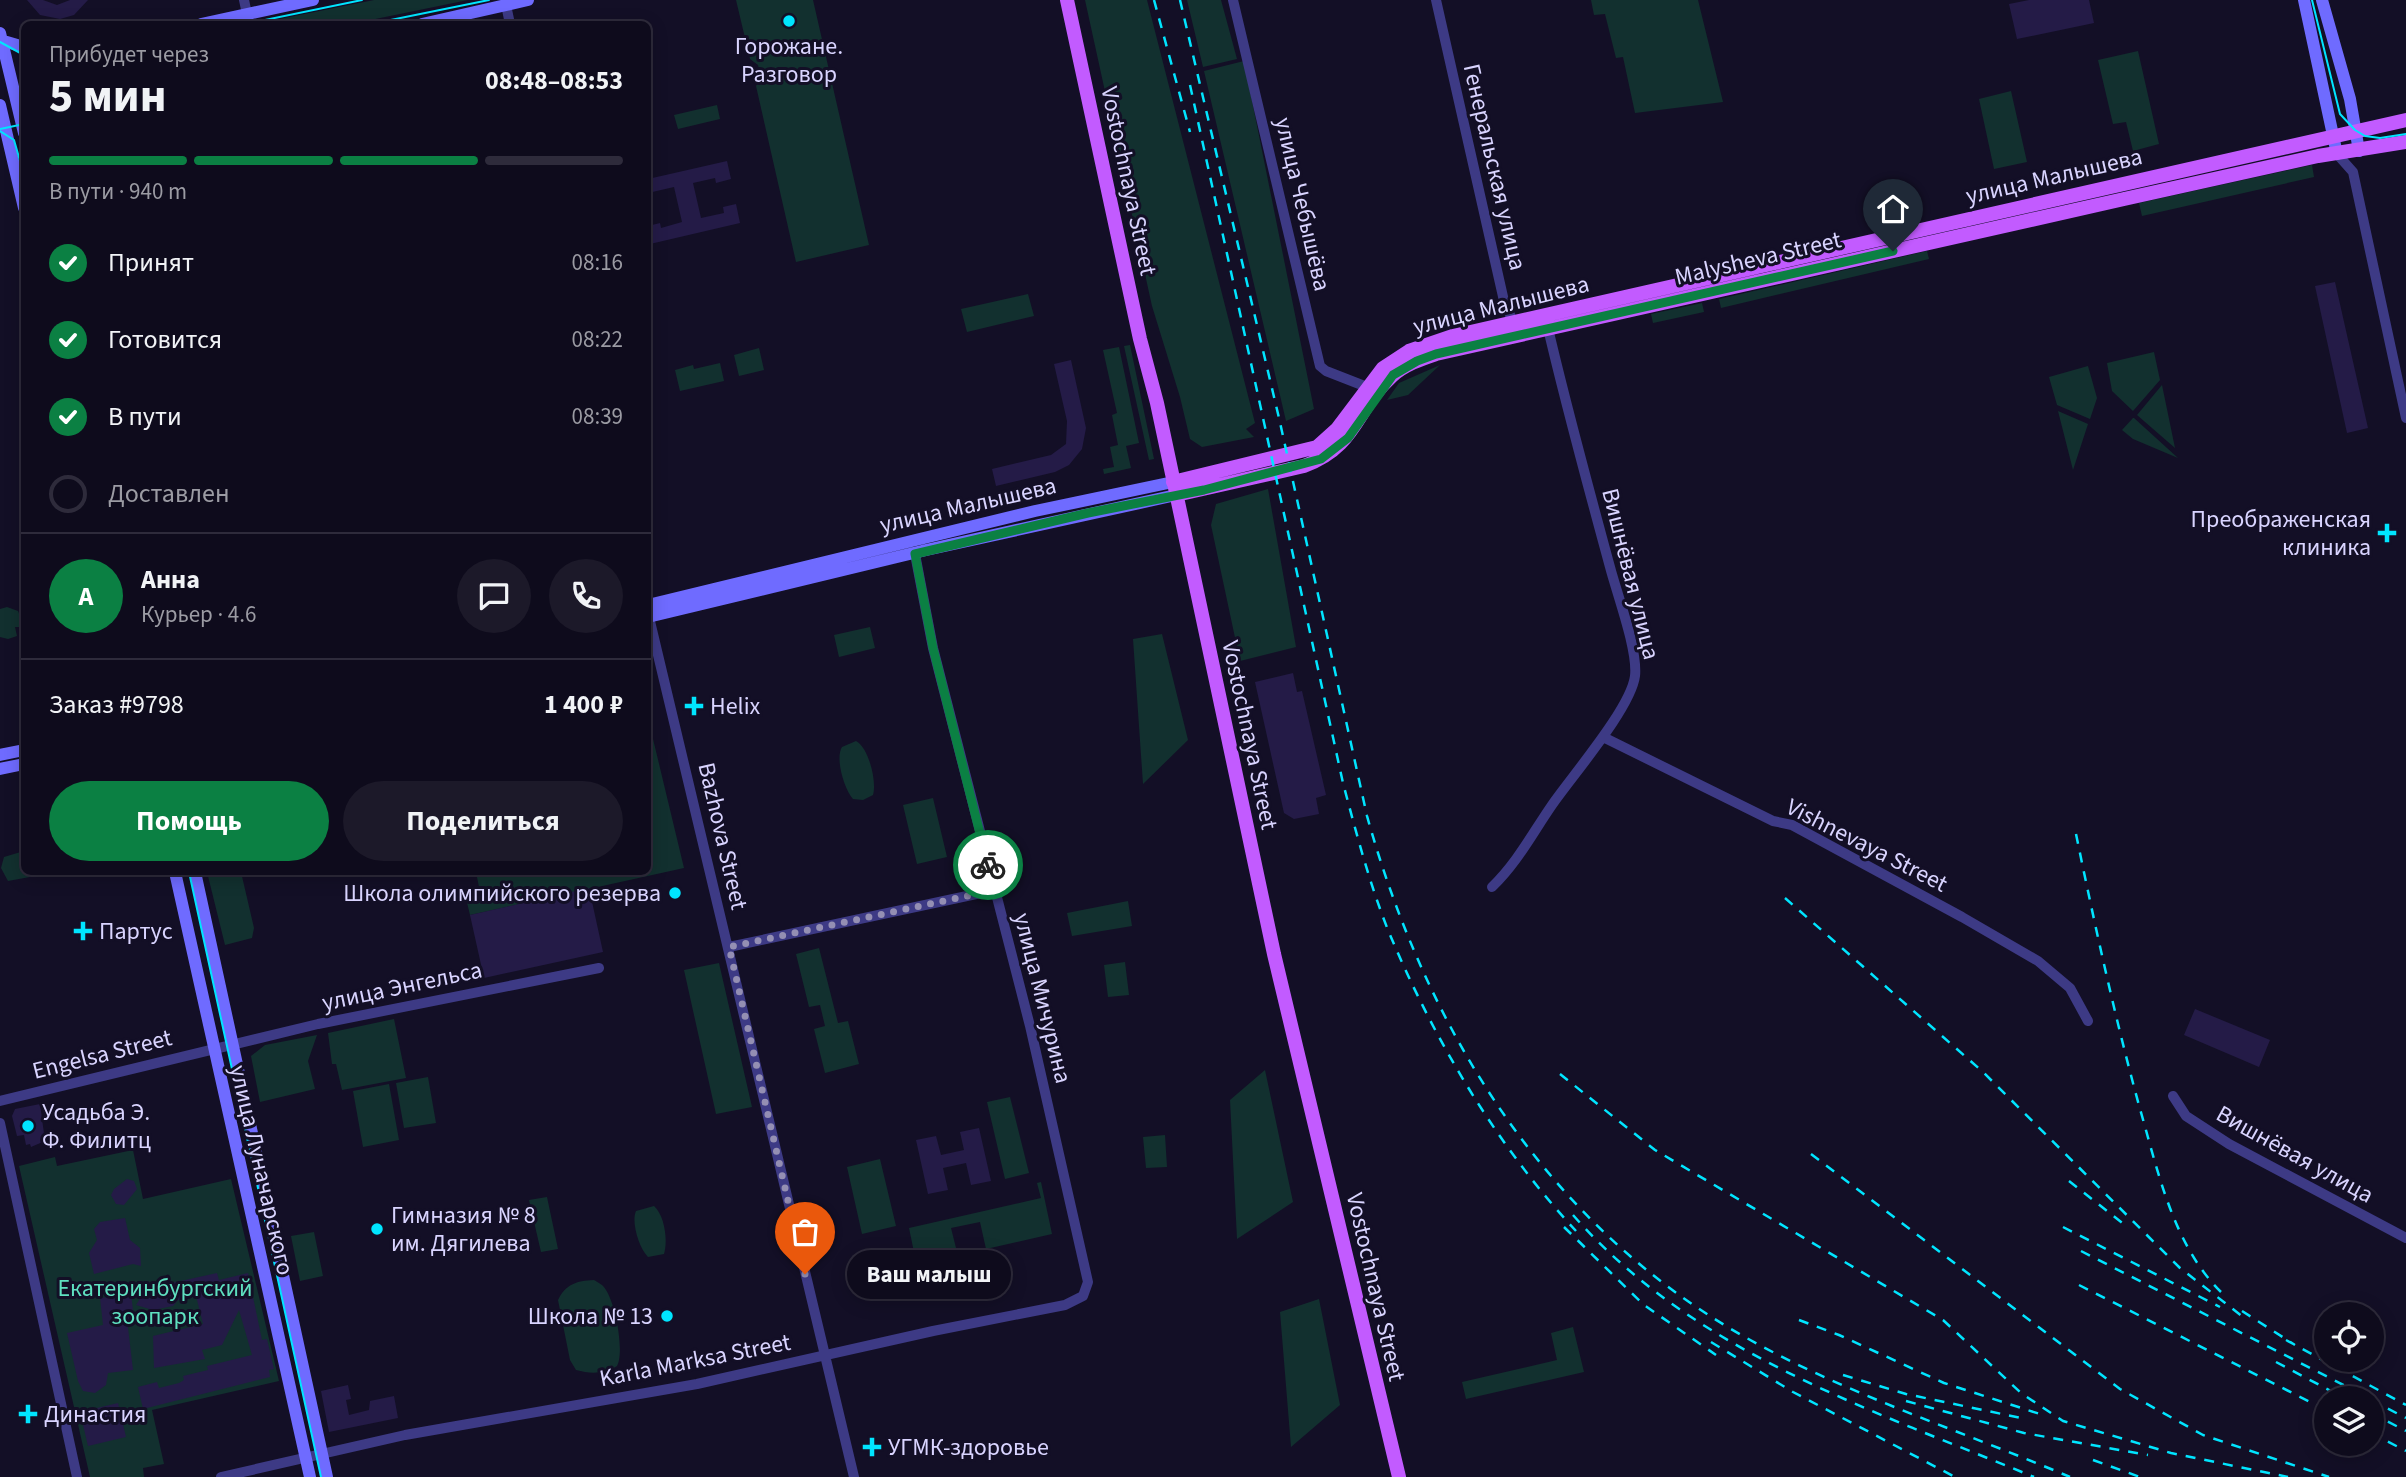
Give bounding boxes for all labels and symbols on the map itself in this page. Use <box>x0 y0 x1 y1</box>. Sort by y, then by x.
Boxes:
marker: Горожане. Разговор <box>781 13 797 29</box>
place label: Горожане. Разговор <box>735 29 843 92</box>
street label: Генеральская улица <box>1454 60 1535 274</box>
street label: Vostochnaya Street <box>1091 83 1166 279</box>
street label: улица Чебышёва <box>1266 114 1340 294</box>
street label: улица Малышева <box>1962 139 2146 214</box>
pin <box>1863 179 1923 251</box>
street label: Malysheva Street <box>1671 222 1845 295</box>
street label: улица Малышева <box>1409 267 1593 344</box>
street label: улица Малышева <box>876 468 1060 543</box>
street label: Вишнёвая улица <box>1592 485 1669 663</box>
place label: Преображенская клиника <box>2191 502 2371 565</box>
marker: Преображенская клиника <box>2377 523 2397 543</box>
street label: Vostochnaya Street <box>1212 637 1287 833</box>
place label: Helix <box>710 689 761 724</box>
marker: Helix <box>684 696 704 716</box>
street label: Bazhova Street <box>689 759 756 913</box>
street label: Vishnevaya Street <box>1780 790 1954 901</box>
courier <box>953 830 1023 900</box>
place label: Школа олимпийского резерва <box>343 876 661 911</box>
marker: Школа олимпийского резерва <box>667 885 683 901</box>
street label: улица Мичурина <box>1004 909 1081 1087</box>
place label: Партус <box>99 914 173 949</box>
marker: Партус <box>73 921 93 941</box>
street label: улица Энгельса <box>319 952 485 1021</box>
street label: Engelsa Street <box>29 1020 176 1089</box>
street label: улица Луначарского <box>220 1062 303 1279</box>
place label: Усадьба Э. Ф. Филитц <box>42 1095 151 1158</box>
street label: Вишнёвая улица <box>2210 1097 2380 1212</box>
marker: Усадьба Э. Ф. Филитц <box>20 1118 36 1134</box>
street label: Vostochnaya Street <box>1337 1189 1414 1385</box>
place label: Гимназия № 8 им. Дягилева <box>391 1198 536 1261</box>
pin <box>775 1202 835 1274</box>
marker: Гимназия № 8 им. Дягилева <box>369 1221 385 1237</box>
callout: Ваш малыш <box>847 1250 1012 1298</box>
park label: Екатеринбургский зоопарк <box>57 1271 253 1334</box>
place label: Школа № 13 <box>528 1299 653 1334</box>
marker: Школа № 13 <box>659 1308 675 1324</box>
street label: Karla Marksa Street <box>596 1325 794 1396</box>
place label: Династия <box>44 1397 146 1432</box>
marker: Династия <box>18 1404 38 1424</box>
place label: УГМК-здоровье <box>888 1430 1049 1465</box>
marker: УГМК-здоровье <box>862 1437 882 1457</box>

